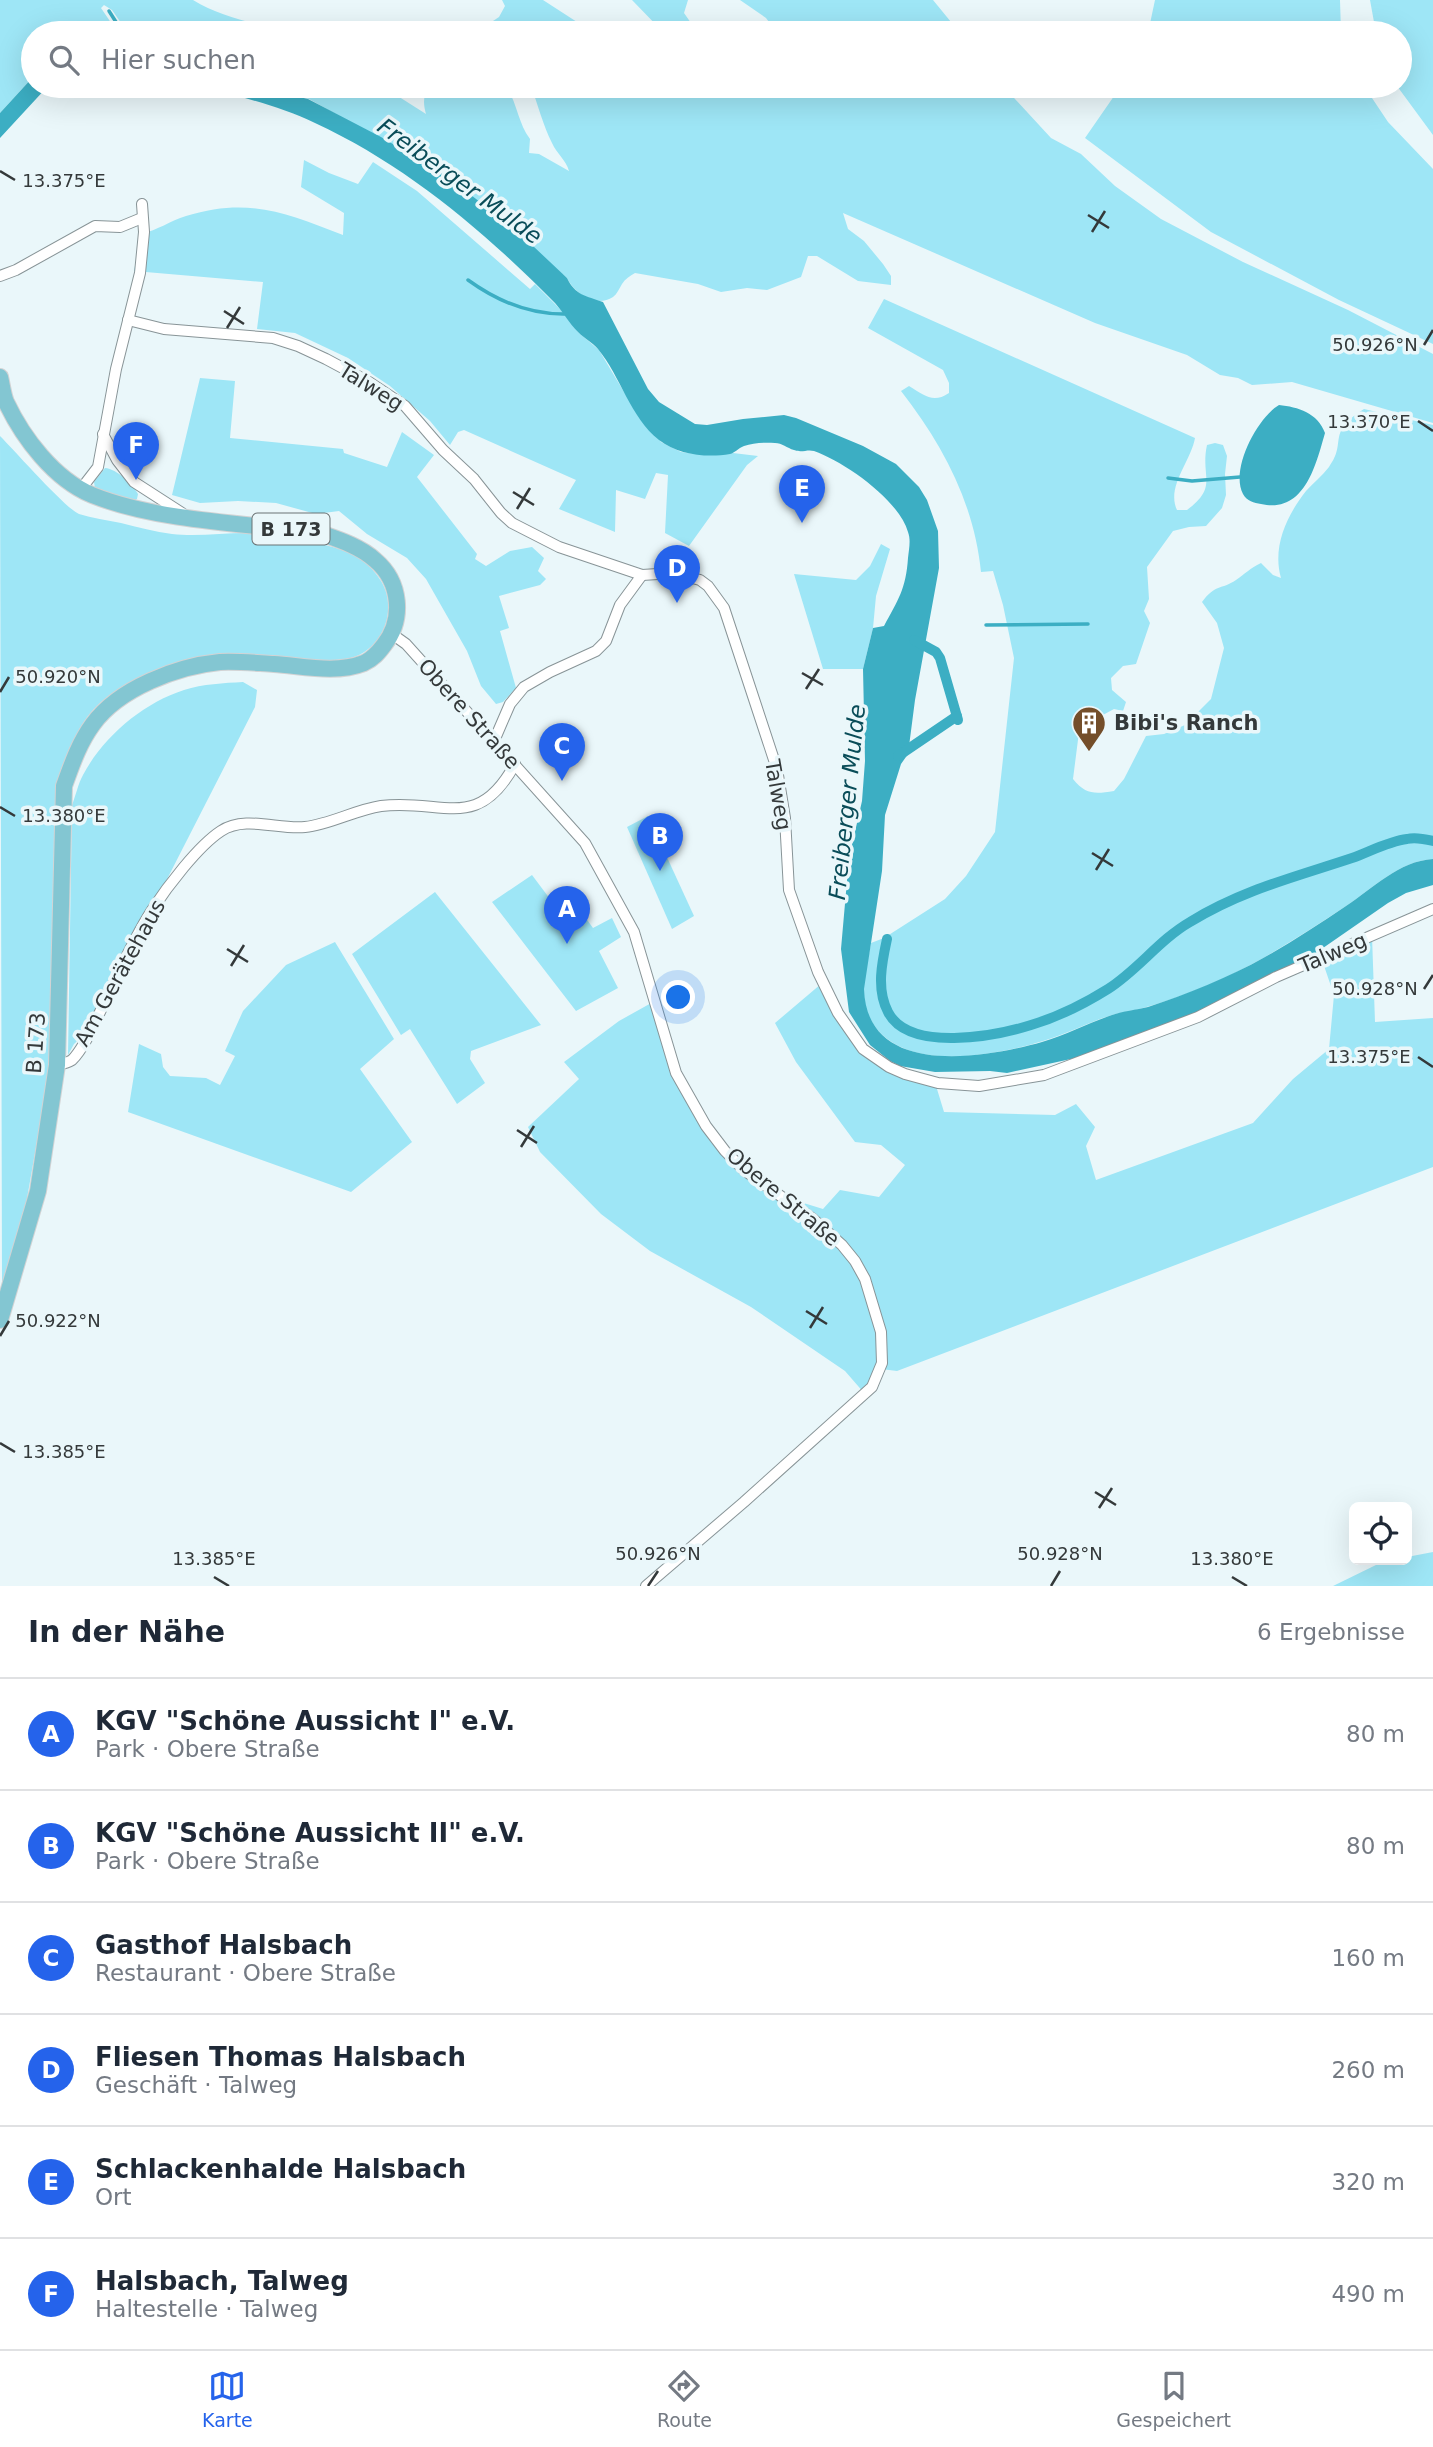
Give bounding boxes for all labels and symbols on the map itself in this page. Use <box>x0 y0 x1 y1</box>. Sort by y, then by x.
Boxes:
water label: Freiberger Mulde <box>373 113 547 249</box>
text: 13.375°E <box>22 170 106 191</box>
text: 50.926°N <box>1332 334 1418 355</box>
street label: Talweg <box>333 357 408 416</box>
text: 13.370°E <box>1327 411 1411 432</box>
pin: F <box>113 422 159 480</box>
pin: E <box>779 465 825 523</box>
road number: B 173 <box>252 514 330 544</box>
pin: D <box>654 545 700 603</box>
street label: Obere Straße <box>413 654 525 774</box>
text: 50.920°N <box>15 666 101 687</box>
water label: Freiberger Mulde <box>824 703 870 901</box>
building icon: Bibi's Ranch <box>1070 704 1108 753</box>
place label: Bibi's Ranch <box>1114 711 1258 735</box>
pin: C <box>539 723 585 781</box>
street label: Talweg <box>760 757 796 832</box>
text: 13.380°E <box>22 805 106 826</box>
pin: B <box>637 813 683 871</box>
pin: A <box>544 886 590 944</box>
street label: Am Gerätehaus <box>70 896 170 1050</box>
street label: Talweg <box>1294 928 1371 978</box>
text: 50.928°N <box>1332 978 1418 999</box>
your location <box>661 980 695 1014</box>
street label: B 173 <box>22 1012 50 1074</box>
text: 13.375°E <box>1327 1046 1411 1067</box>
street label: Obere Straße <box>722 1143 844 1251</box>
text: 50.922°N <box>15 1310 101 1331</box>
text: 13.385°E <box>22 1441 106 1462</box>
text: 50.926°N <box>615 1543 701 1564</box>
text: 50.928°N <box>1017 1543 1103 1564</box>
text: 13.385°E <box>172 1548 256 1569</box>
text: 13.380°E <box>1190 1548 1274 1569</box>

